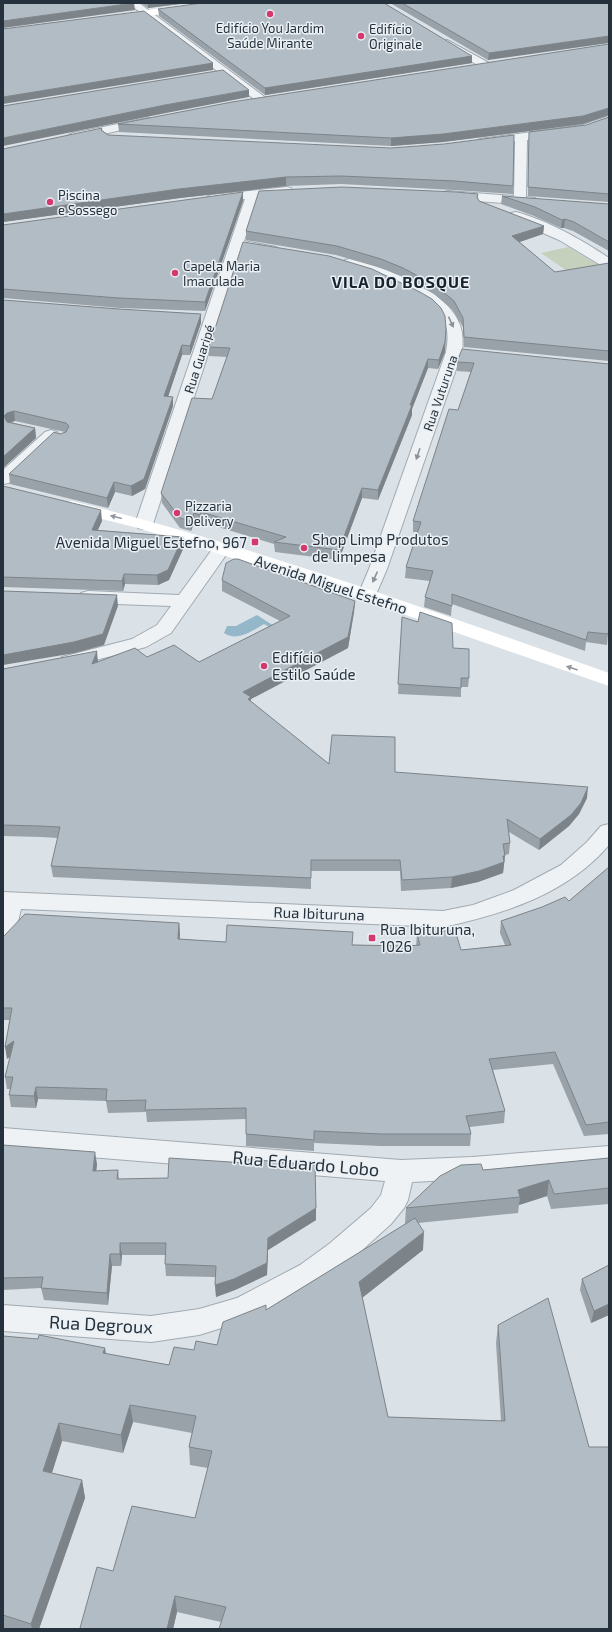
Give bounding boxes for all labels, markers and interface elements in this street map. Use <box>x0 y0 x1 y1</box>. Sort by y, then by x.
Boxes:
marker: Edifício You Jardim Saúde Mirante <box>265 9 275 19</box>
place label: Edifício You Jardim Saúde Mirante <box>216 20 324 51</box>
place label: Edifício Originale <box>369 21 422 52</box>
marker: Edifício Originale <box>356 31 366 41</box>
place label: Piscina e Sossego <box>58 187 117 218</box>
marker: Piscina e Sossego <box>45 197 55 207</box>
place label: Capela Maria Imaculada <box>183 258 260 289</box>
marker: Capela Maria Imaculada <box>170 268 180 278</box>
district label: VILA DO BOSQUE <box>332 272 470 292</box>
one-way arrow <box>448 316 454 327</box>
street label: Rua Guaripé <box>180 323 218 395</box>
street label: Rua Vuturuna <box>419 353 461 433</box>
one-way arrow <box>415 449 421 461</box>
place label: Pizzaria Delivery <box>185 498 234 529</box>
marker: Pizzaria Delivery <box>172 508 182 518</box>
one-way arrow <box>110 514 123 520</box>
place label: Shop Limp Produtos de limpesa <box>312 530 449 565</box>
place label: Avenida Miguel Estefno, 967 <box>56 533 247 551</box>
marker: Avenida Miguel Estefno, 967 <box>250 537 260 547</box>
marker: Shop Limp Produtos de limpesa <box>299 543 309 553</box>
street label: Avenida Miguel Estefno <box>252 551 410 617</box>
one-way arrow <box>372 571 378 583</box>
place label: Edifício Estilo Saúde <box>272 648 356 683</box>
marker: Edifício Estilo Saúde <box>259 661 269 671</box>
one-way arrow <box>566 664 578 670</box>
street label: Rua Ibituruna <box>273 902 365 924</box>
place label: Rua Ibituruna, 1026 <box>380 920 475 955</box>
marker: Rua Ibituruna, 1026 <box>367 933 377 943</box>
street label: Rua Eduardo Lobo <box>232 1146 380 1180</box>
street label: Rua Degroux <box>49 1310 154 1338</box>

